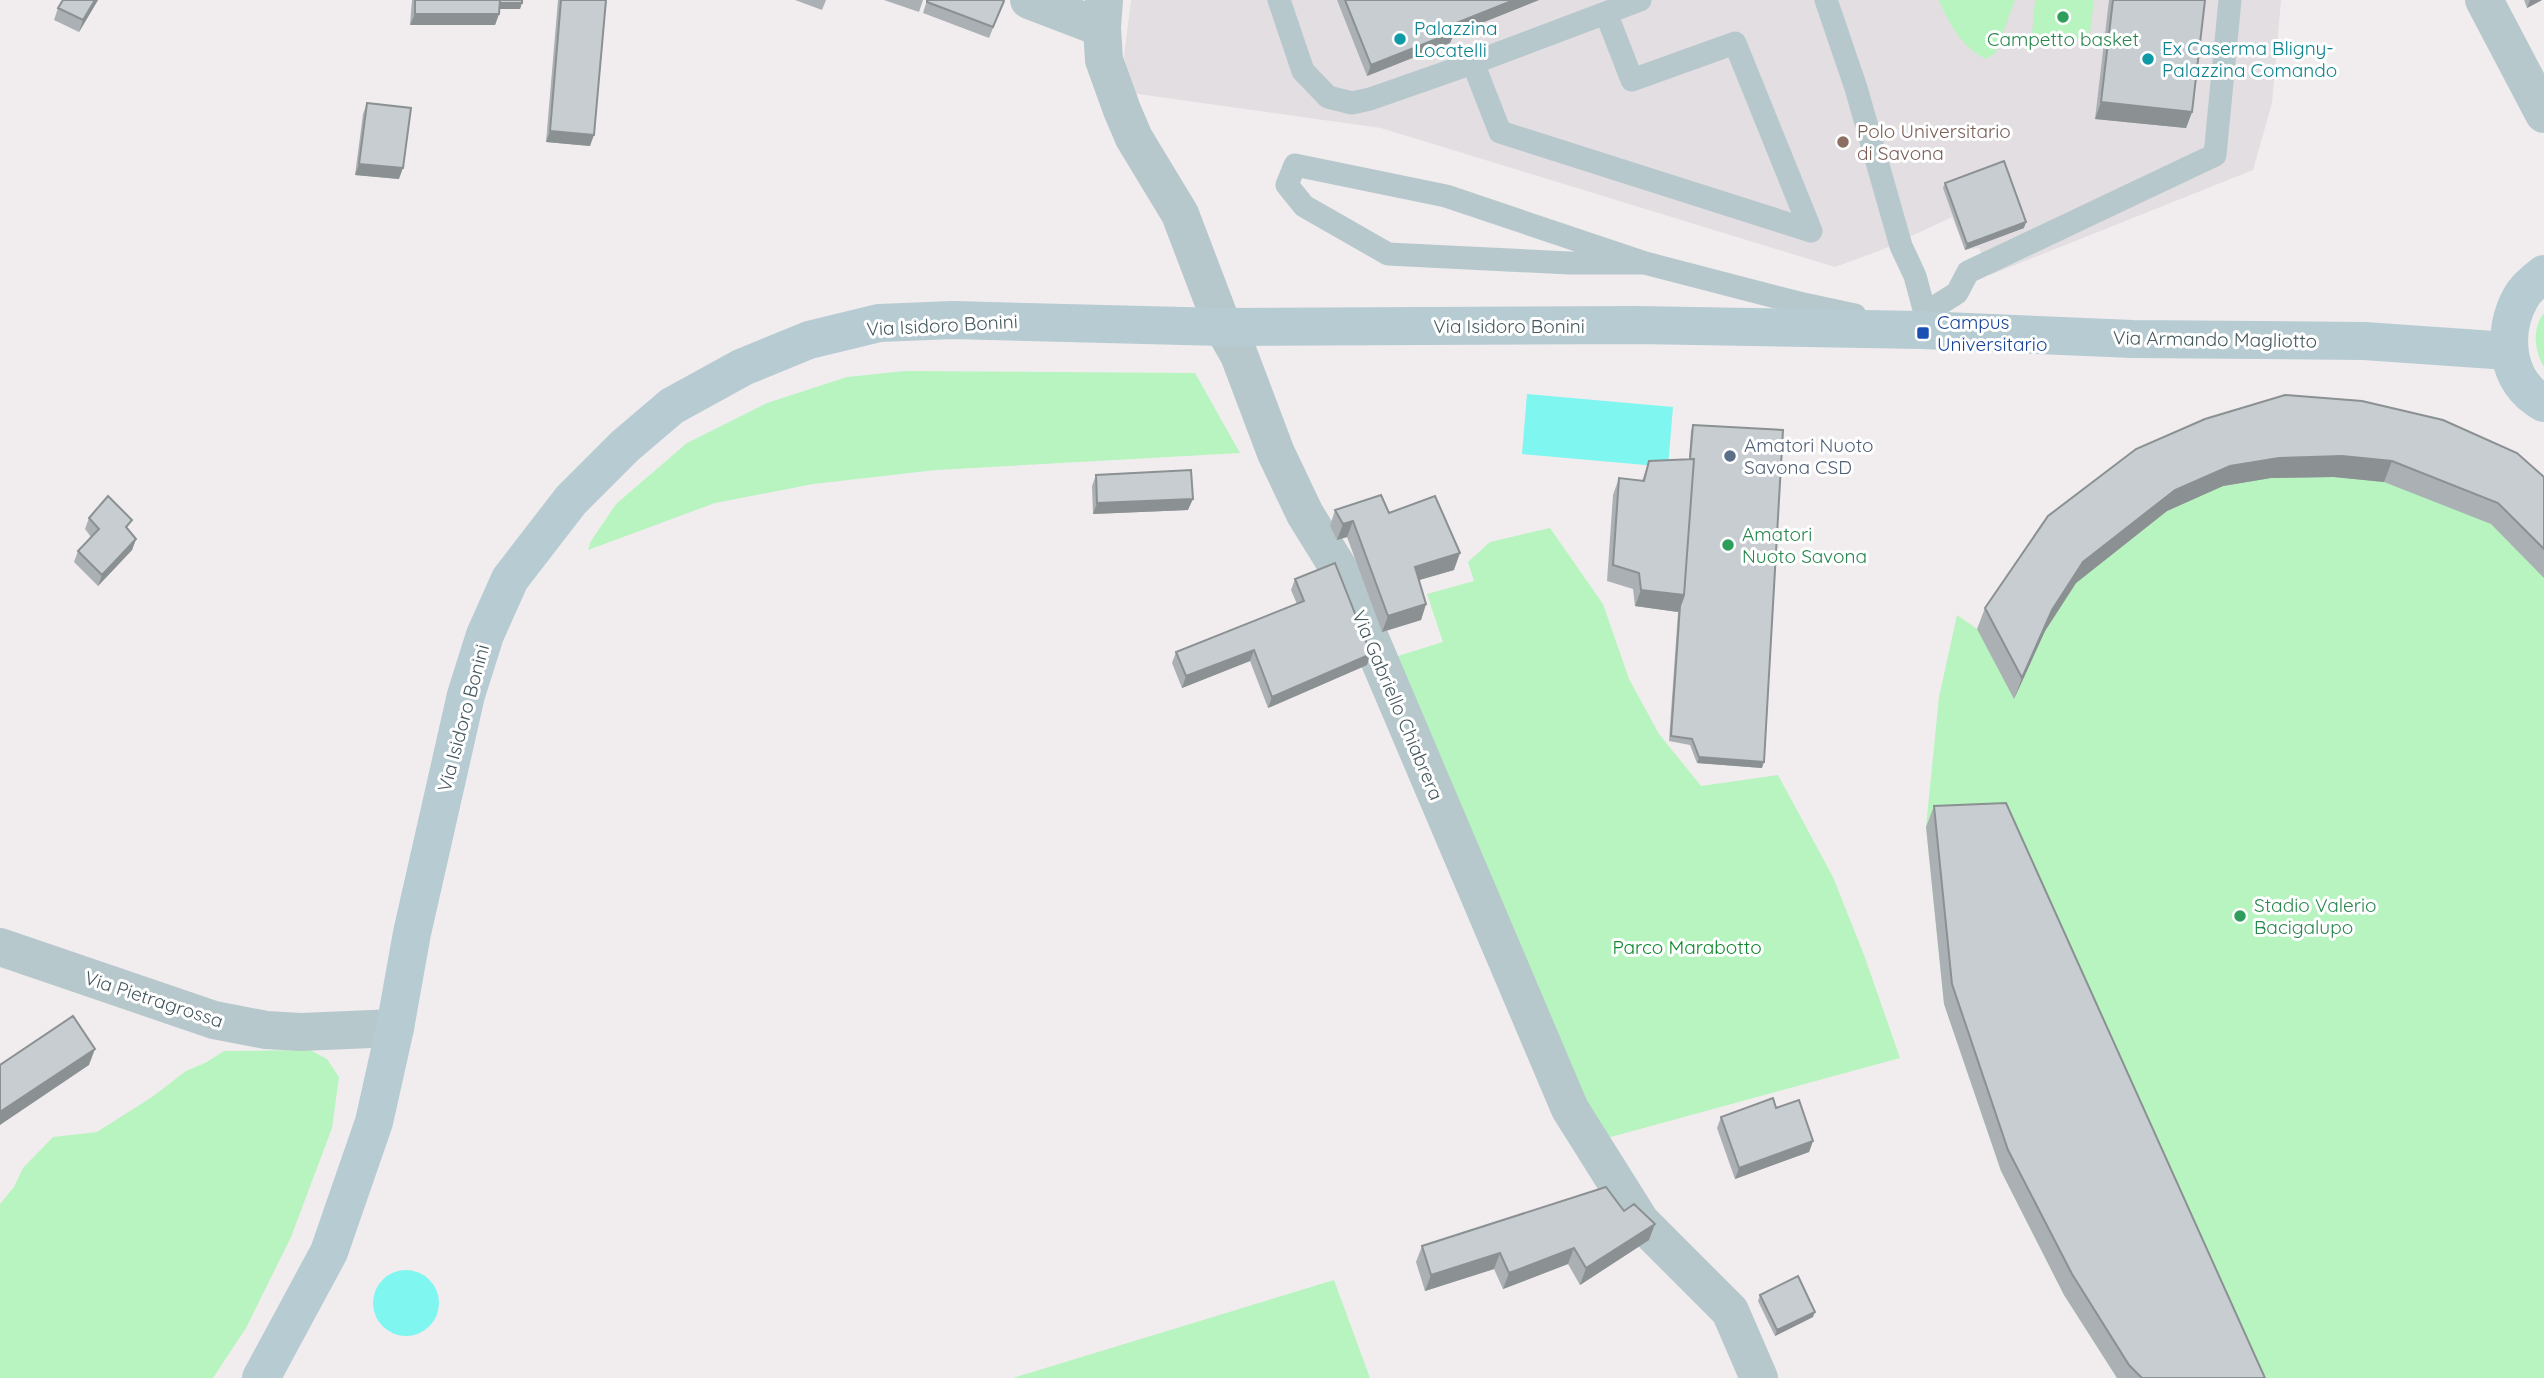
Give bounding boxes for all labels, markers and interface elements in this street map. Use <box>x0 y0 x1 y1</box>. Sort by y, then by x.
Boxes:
marker: Campetto basket <box>2055 9 2071 25</box>
place label: Palazzina Locatelli <box>1414 16 1497 62</box>
place label: Campetto basket <box>1987 27 2139 51</box>
marker: Palazzina Locatelli <box>1392 31 1408 47</box>
place label: Ex Caserma Bligny- Palazzina Comando <box>2162 36 2337 82</box>
marker: Ex Caserma Bligny- Palazzina Comando <box>2140 51 2156 67</box>
place label: Polo Universitario di Savona <box>1857 119 2011 165</box>
marker: Polo Universitario di Savona <box>1835 134 1851 150</box>
street label: Via Isidoro Bonini <box>866 309 1018 341</box>
place label: Campus Universitario <box>1937 310 2047 356</box>
street label: Via Isidoro Bonini <box>1433 314 1585 338</box>
marker: Campus Universitario <box>1915 325 1931 341</box>
street label: Via Armando Magliotto <box>2113 325 2317 353</box>
place label: Amatori Nuoto Savona CSD <box>1744 433 1873 479</box>
marker: Amatori Nuoto Savona CSD <box>1722 448 1738 464</box>
place label: Amatori Nuoto Savona <box>1742 522 1867 568</box>
marker: Amatori Nuoto Savona <box>1720 537 1736 553</box>
street label: Via Gabriello Chiabrera <box>1347 607 1449 803</box>
street label: Via Isidoro Bonini <box>432 642 494 794</box>
place label: Stadio Valerio Bacigalupo <box>2254 893 2377 939</box>
marker: Stadio Valerio Bacigalupo <box>2232 908 2248 924</box>
park label: Parco Marabotto <box>1612 935 1762 959</box>
street label: Via Pietragrossa <box>82 965 226 1033</box>

